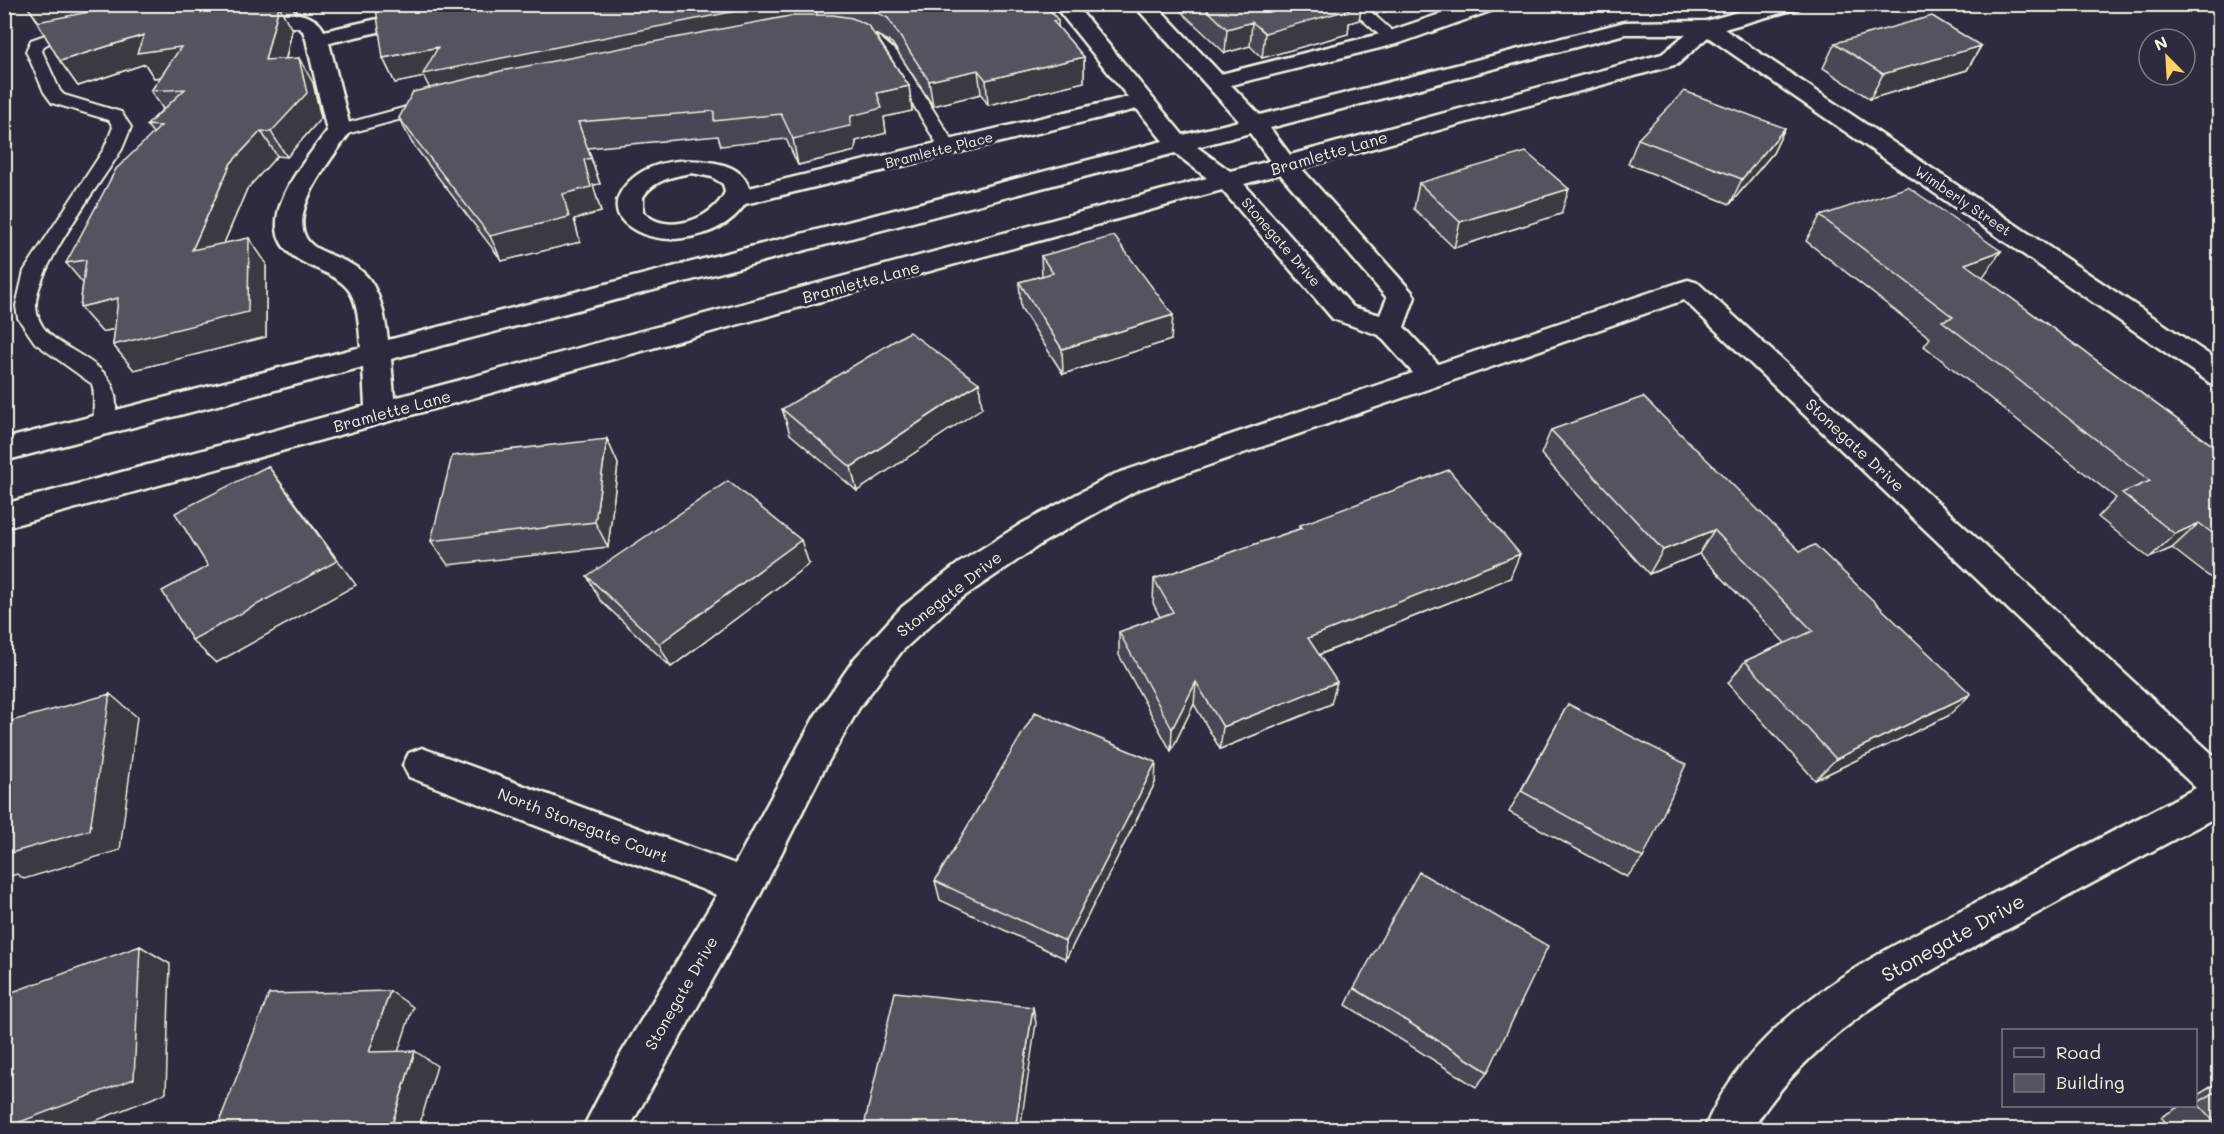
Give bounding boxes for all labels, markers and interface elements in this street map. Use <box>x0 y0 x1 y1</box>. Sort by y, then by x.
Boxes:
north arrow <box>2137 27 2197 87</box>
text: N <box>2151 31 2171 55</box>
street label: Bramlette Lane <box>1268 126 1390 179</box>
street label: Bramlette Place <box>883 127 995 172</box>
street label: Wimberly Street <box>1911 161 2015 240</box>
street label: Stonegate Drive <box>1237 193 1325 290</box>
street label: Bramlette Lane <box>800 256 922 307</box>
street label: Bramlette Lane <box>331 385 453 436</box>
street label: Stonegate Drive <box>1801 393 1909 496</box>
street label: Stonegate Drive <box>892 546 1006 641</box>
street label: North Stonegate Court <box>495 782 671 867</box>
street label: Stonegate Drive <box>1876 887 2029 987</box>
street label: Stonegate Drive <box>639 932 722 1053</box>
legend <box>2002 1029 2197 1107</box>
text: Road <box>2056 1040 2101 1064</box>
text: Building <box>2056 1070 2124 1094</box>

